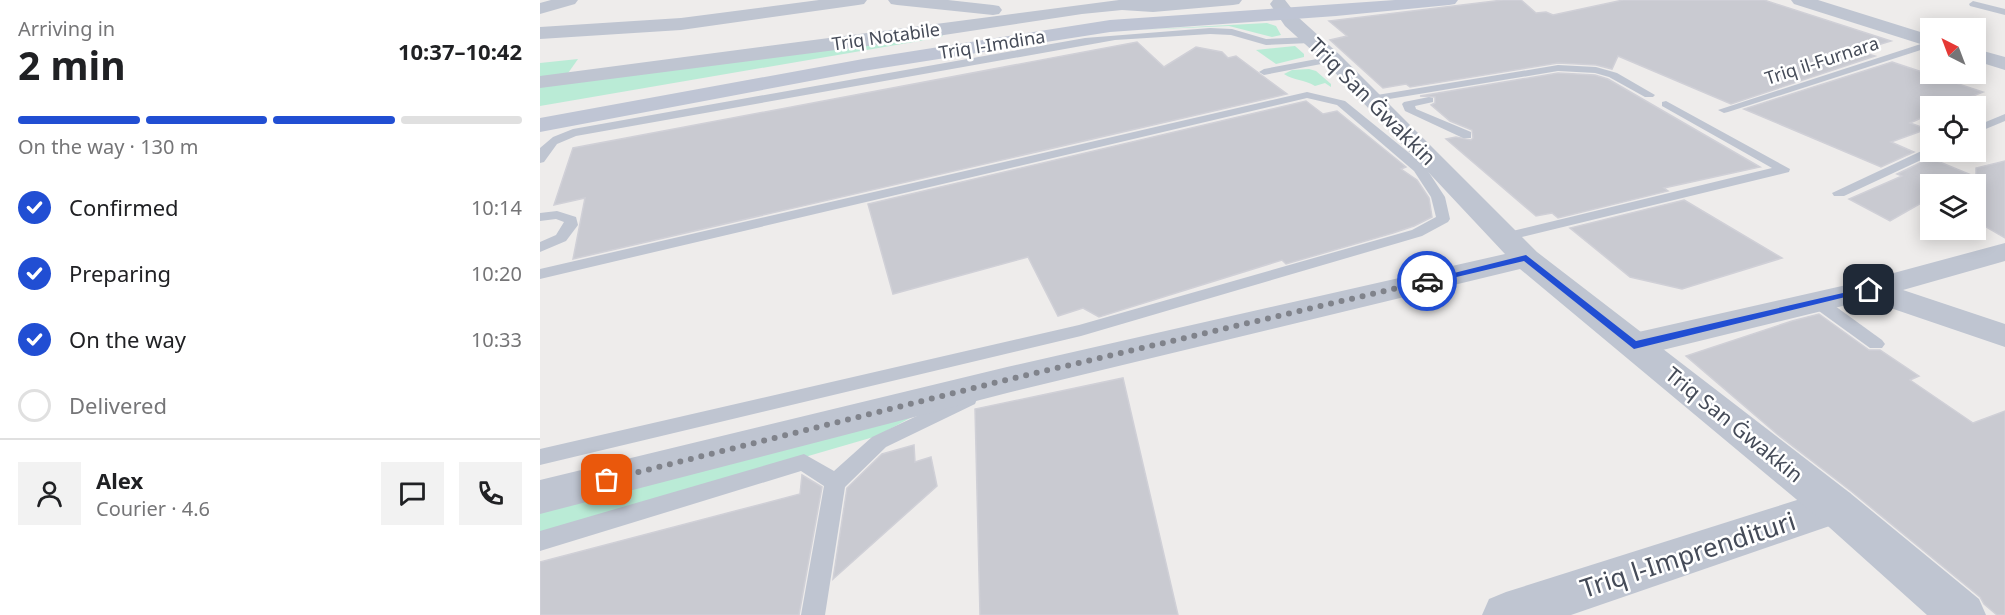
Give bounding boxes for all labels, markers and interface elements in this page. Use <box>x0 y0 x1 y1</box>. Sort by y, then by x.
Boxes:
text: Arriving in <box>18 15 115 42</box>
street label: Triq Notabile <box>830 17 941 55</box>
north arrow <box>1920 18 1986 84</box>
map controls <box>1920 18 1986 240</box>
street label: Triq l-Imdina <box>937 24 1047 64</box>
street label: Triq il-Furnara <box>1762 30 1882 90</box>
street label: Triq San Ġwakkin <box>1303 32 1442 171</box>
text: 10:37–10:42 <box>398 36 522 66</box>
text: 2 min <box>18 38 125 91</box>
button: locate <box>1920 96 1986 162</box>
text: On the way · 130 m <box>18 133 198 160</box>
button: layers <box>1920 174 1986 240</box>
icon: check <box>18 191 51 224</box>
text: Confirmed <box>69 192 179 222</box>
text: 10:14 <box>471 194 522 221</box>
courier <box>1397 251 1457 311</box>
icon: check <box>18 257 51 290</box>
text: Preparing <box>69 258 171 288</box>
text: 10:20 <box>471 260 522 287</box>
pin <box>1843 264 1894 315</box>
icon: car <box>1411 265 1444 298</box>
icon: home <box>1852 273 1885 306</box>
icon: check <box>18 323 51 356</box>
text: On the way <box>69 324 186 354</box>
text: 10:33 <box>471 326 522 353</box>
street label: Triq San Ġwakkin <box>1660 360 1809 488</box>
text: Delivered <box>69 390 167 420</box>
pin <box>581 454 632 505</box>
button: person <box>18 462 81 525</box>
button: chat <box>381 462 444 525</box>
button: phone <box>459 462 522 525</box>
icon: bag <box>590 463 623 496</box>
text: Alex <box>96 465 143 495</box>
text: Courier · 4.6 <box>96 495 210 522</box>
street label: Triq l-Imprendituri <box>1576 502 1800 606</box>

